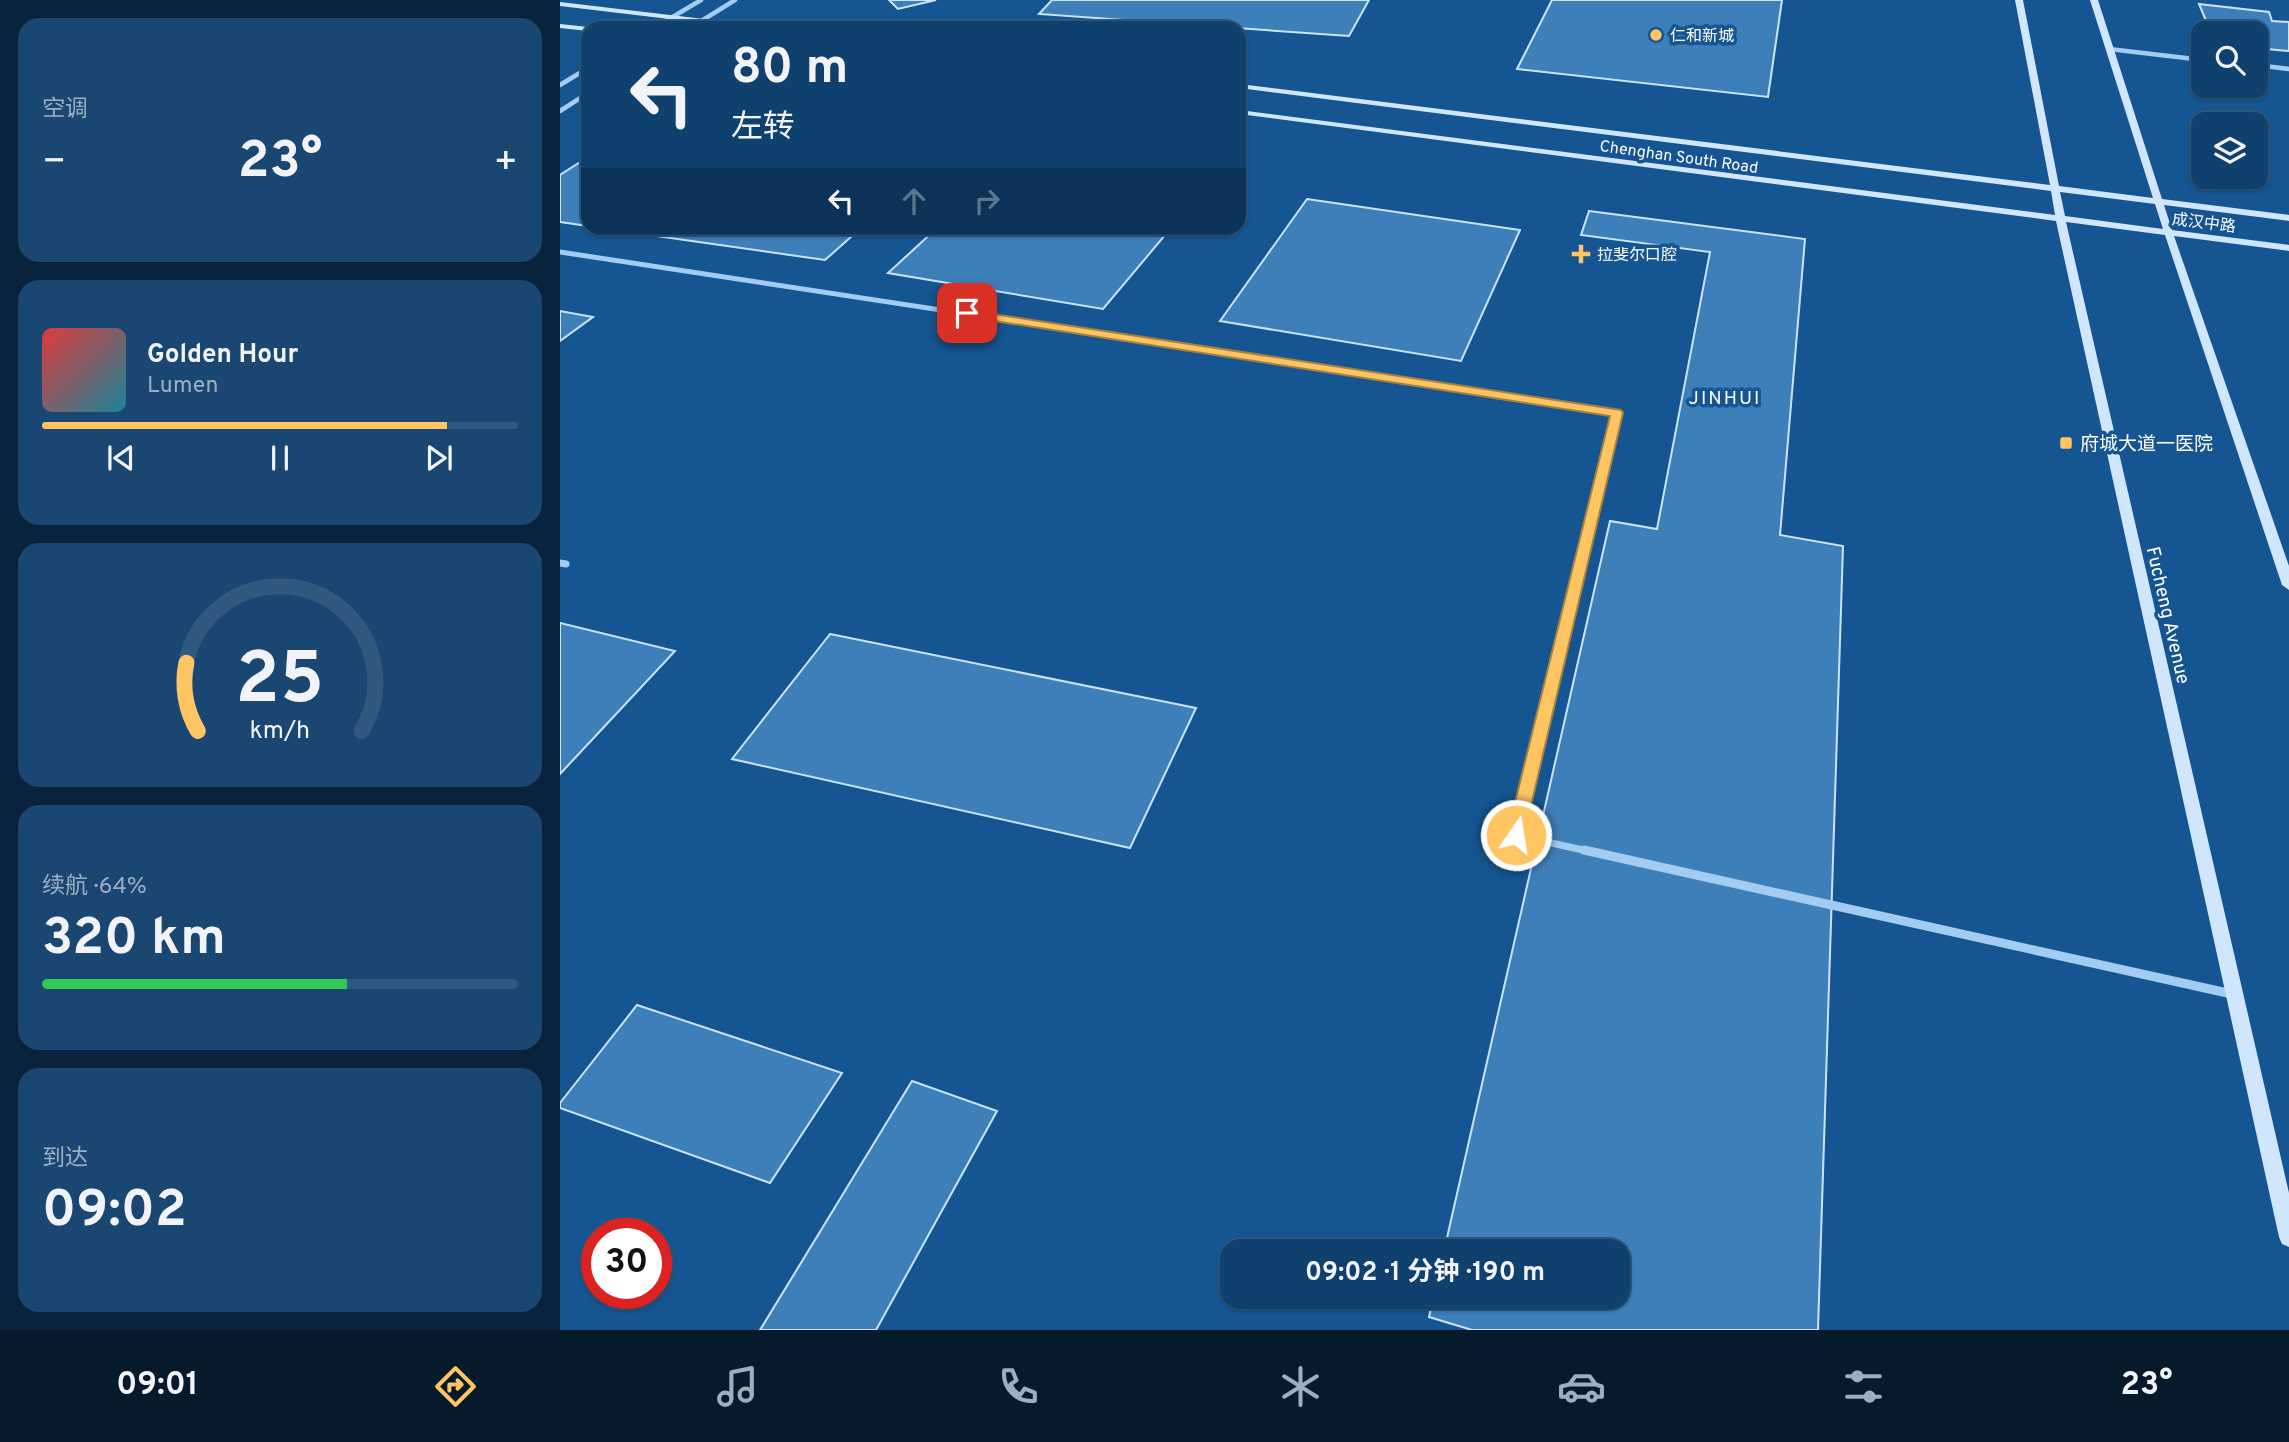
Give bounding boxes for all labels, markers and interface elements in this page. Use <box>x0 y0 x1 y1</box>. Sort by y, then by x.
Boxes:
map controls <box>2191 21 2268 189</box>
button: search <box>2191 21 2268 98</box>
marker: 仁和新城 <box>1648 27 1664 43</box>
place label: 仁和新城 <box>1670 27 1734 47</box>
text: 80 m <box>731 39 848 101</box>
icon: left <box>616 49 707 140</box>
text: 空调 <box>42 96 88 125</box>
text: 左转 <box>731 109 795 149</box>
button: layers <box>2191 112 2268 189</box>
text: 23° <box>238 130 322 196</box>
street label: Chenghan South Road <box>1598 137 1759 179</box>
text: − <box>42 139 67 188</box>
text: + <box>493 139 518 188</box>
icon: left <box>822 182 860 220</box>
icon: ahead <box>895 182 933 220</box>
icon: right <box>968 182 1006 220</box>
street label: 成汉中路 <box>2171 210 2237 238</box>
marker: 拉斐尔口腔 <box>1571 244 1591 264</box>
place label: 拉斐尔口腔 <box>1597 246 1677 266</box>
pin <box>937 283 997 343</box>
icon: arrive <box>948 294 986 332</box>
text: Golden Hour <box>147 339 298 372</box>
text: Lumen <box>147 372 218 401</box>
district label: JINHUI <box>1689 387 1761 411</box>
place label: 府城大道一医院 <box>2080 433 2213 457</box>
marker: 府城大道一医院 <box>2058 435 2074 451</box>
icon: previous <box>102 439 140 477</box>
icon: pause <box>261 439 299 477</box>
icon: next <box>420 439 458 477</box>
street label: Fucheng Avenue <box>2140 544 2195 687</box>
text: 25 <box>236 637 325 729</box>
text: km/h <box>250 716 310 748</box>
position arrow <box>1479 798 1553 872</box>
text: 续航 · 64% <box>42 873 147 902</box>
text: 320 km <box>42 907 226 973</box>
text: 到达 <box>42 1145 88 1174</box>
text: 09:02 <box>42 1179 187 1245</box>
speed limit sign: 30 <box>581 1218 672 1309</box>
text: 09:02 · 1 分钟 · 190 m <box>1305 1257 1545 1290</box>
icon: directions <box>431 1362 480 1411</box>
icon: music <box>713 1362 762 1411</box>
icon: phone <box>994 1362 1043 1411</box>
icon: climate <box>1276 1362 1325 1411</box>
icon: car <box>1557 1362 1606 1411</box>
icon: filters <box>1839 1362 1888 1411</box>
text: 09:01 <box>116 1366 199 1406</box>
text: 23° <box>2121 1366 2173 1406</box>

